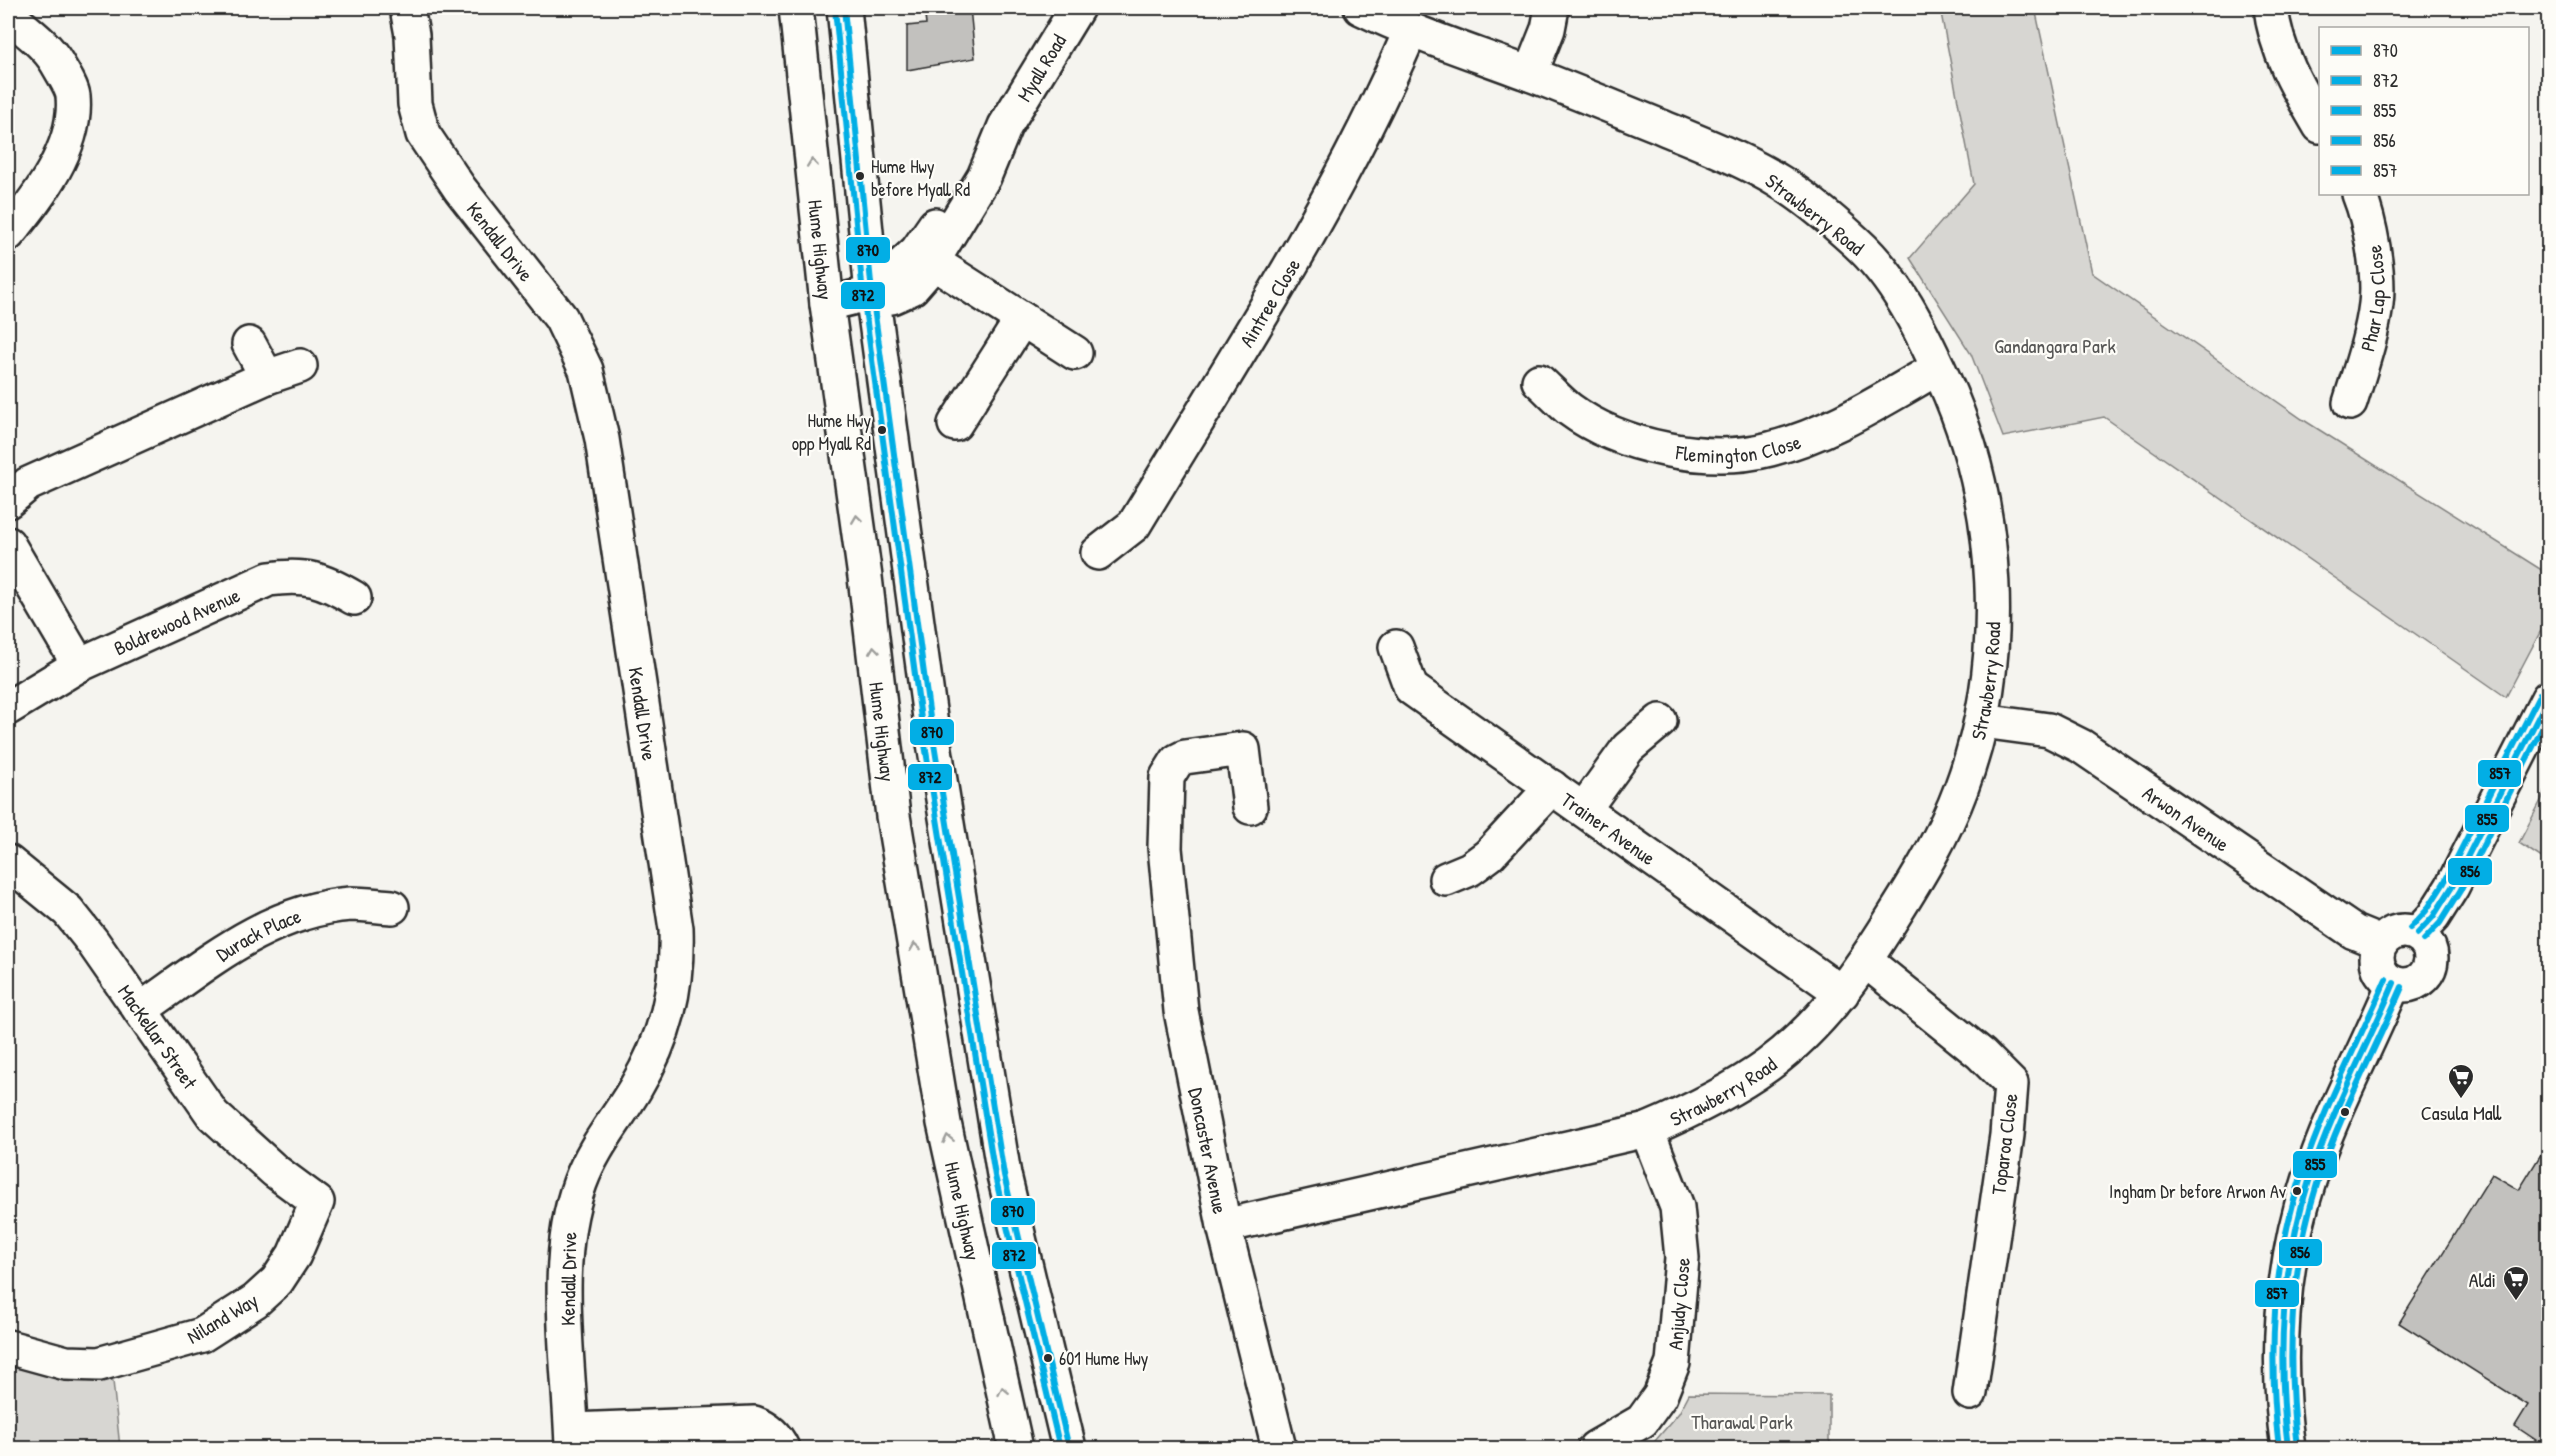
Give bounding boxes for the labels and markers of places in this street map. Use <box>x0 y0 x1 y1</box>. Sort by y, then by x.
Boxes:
place label: Hume Hwy before Myall Rd <box>871 154 970 202</box>
marker: Hume Hwy before Myall Rd <box>854 170 866 182</box>
place label: Hume Hwy opp Myall Rd <box>792 408 871 456</box>
marker: Hume Hwy opp Myall Rd <box>876 424 888 436</box>
supermarket icon: Casula Mall <box>2446 1062 2476 1100</box>
place label: Casula Mall <box>2421 1099 2502 1126</box>
unlabelled marker <box>2339 1106 2351 1118</box>
place label: Ingham Dr before Arwon Av <box>2109 1179 2286 1204</box>
marker: Ingham Dr before Arwon Av <box>2291 1185 2303 1197</box>
supermarket icon: Aldi <box>2501 1264 2531 1302</box>
place label: Aldi <box>2469 1266 2496 1293</box>
place label: 601 Hume Hwy <box>1059 1346 1149 1371</box>
marker: 601 Hume Hwy <box>1042 1352 1054 1364</box>

